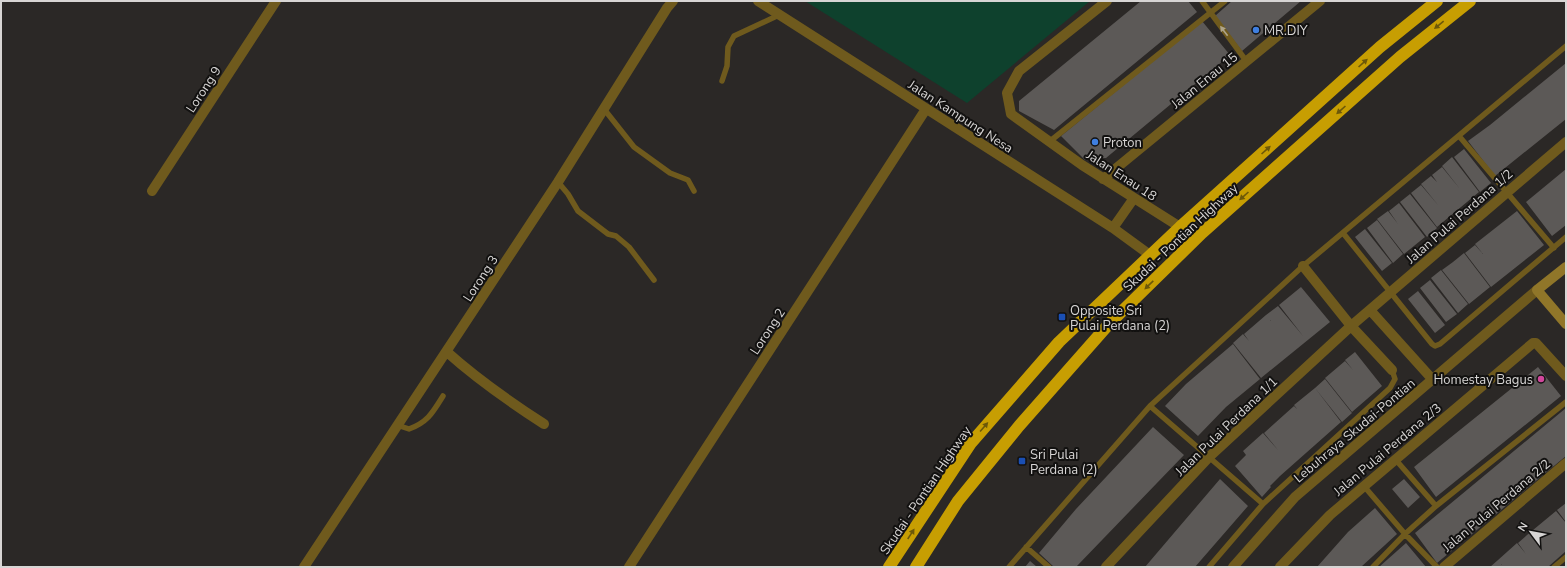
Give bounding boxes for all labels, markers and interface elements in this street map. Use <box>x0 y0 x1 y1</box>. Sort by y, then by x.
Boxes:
one-way arrow <box>1434 21 1445 30</box>
place label: MR.DIY <box>1264 22 1308 40</box>
marker: MR.DIY <box>1251 25 1261 35</box>
one-way arrow <box>1220 26 1229 37</box>
street label: Jalan Enau 15 <box>1167 48 1242 114</box>
one-way arrow <box>1358 58 1368 68</box>
street label: Lorong 9 <box>182 63 226 116</box>
street label: Jalan Kampung Nesa <box>904 76 1016 158</box>
one-way arrow <box>1335 105 1346 114</box>
place label: Proton <box>1103 134 1142 152</box>
marker: Proton <box>1090 137 1100 147</box>
one-way arrow <box>1261 145 1271 154</box>
street label: Jalan Enau 18 <box>1082 146 1160 205</box>
street label: Jalan Pulai Perdana 1/2 <box>1402 165 1517 269</box>
street label: Skudai - Pontian Highway <box>1119 179 1242 296</box>
one-way arrow <box>1238 192 1249 201</box>
street label: Lorong 3 <box>459 252 503 305</box>
one-way arrow <box>1144 280 1154 290</box>
place label: Opposite Sri Pulai Perdana (2) <box>1070 302 1170 335</box>
street label: Lorong 2 <box>746 305 790 358</box>
marker: Opposite Sri Pulai Perdana (2) <box>1057 312 1067 322</box>
place label: Homestay Bagus <box>1433 371 1533 389</box>
street label: Jalan Pulai Perdana 1/1 <box>1171 373 1282 481</box>
marker: Homestay Bagus <box>1536 374 1546 384</box>
street label: Lebuhraya Skudai-Pontian <box>1290 375 1419 487</box>
street label: Jalan Pulai Perdana 2/3 <box>1329 399 1445 501</box>
one-way arrow <box>980 422 989 433</box>
street label: Skudai - Pontian Highway <box>876 423 976 558</box>
place label: Sri Pulai Perdana (2) <box>1030 446 1098 479</box>
street label: Jalan Pulai Perdana 2/2 <box>1438 455 1554 557</box>
marker: Sri Pulai Perdana (2) <box>1017 456 1027 466</box>
north arrow <box>1511 512 1551 552</box>
text: N <box>1514 519 1531 534</box>
one-way arrow <box>907 529 914 540</box>

